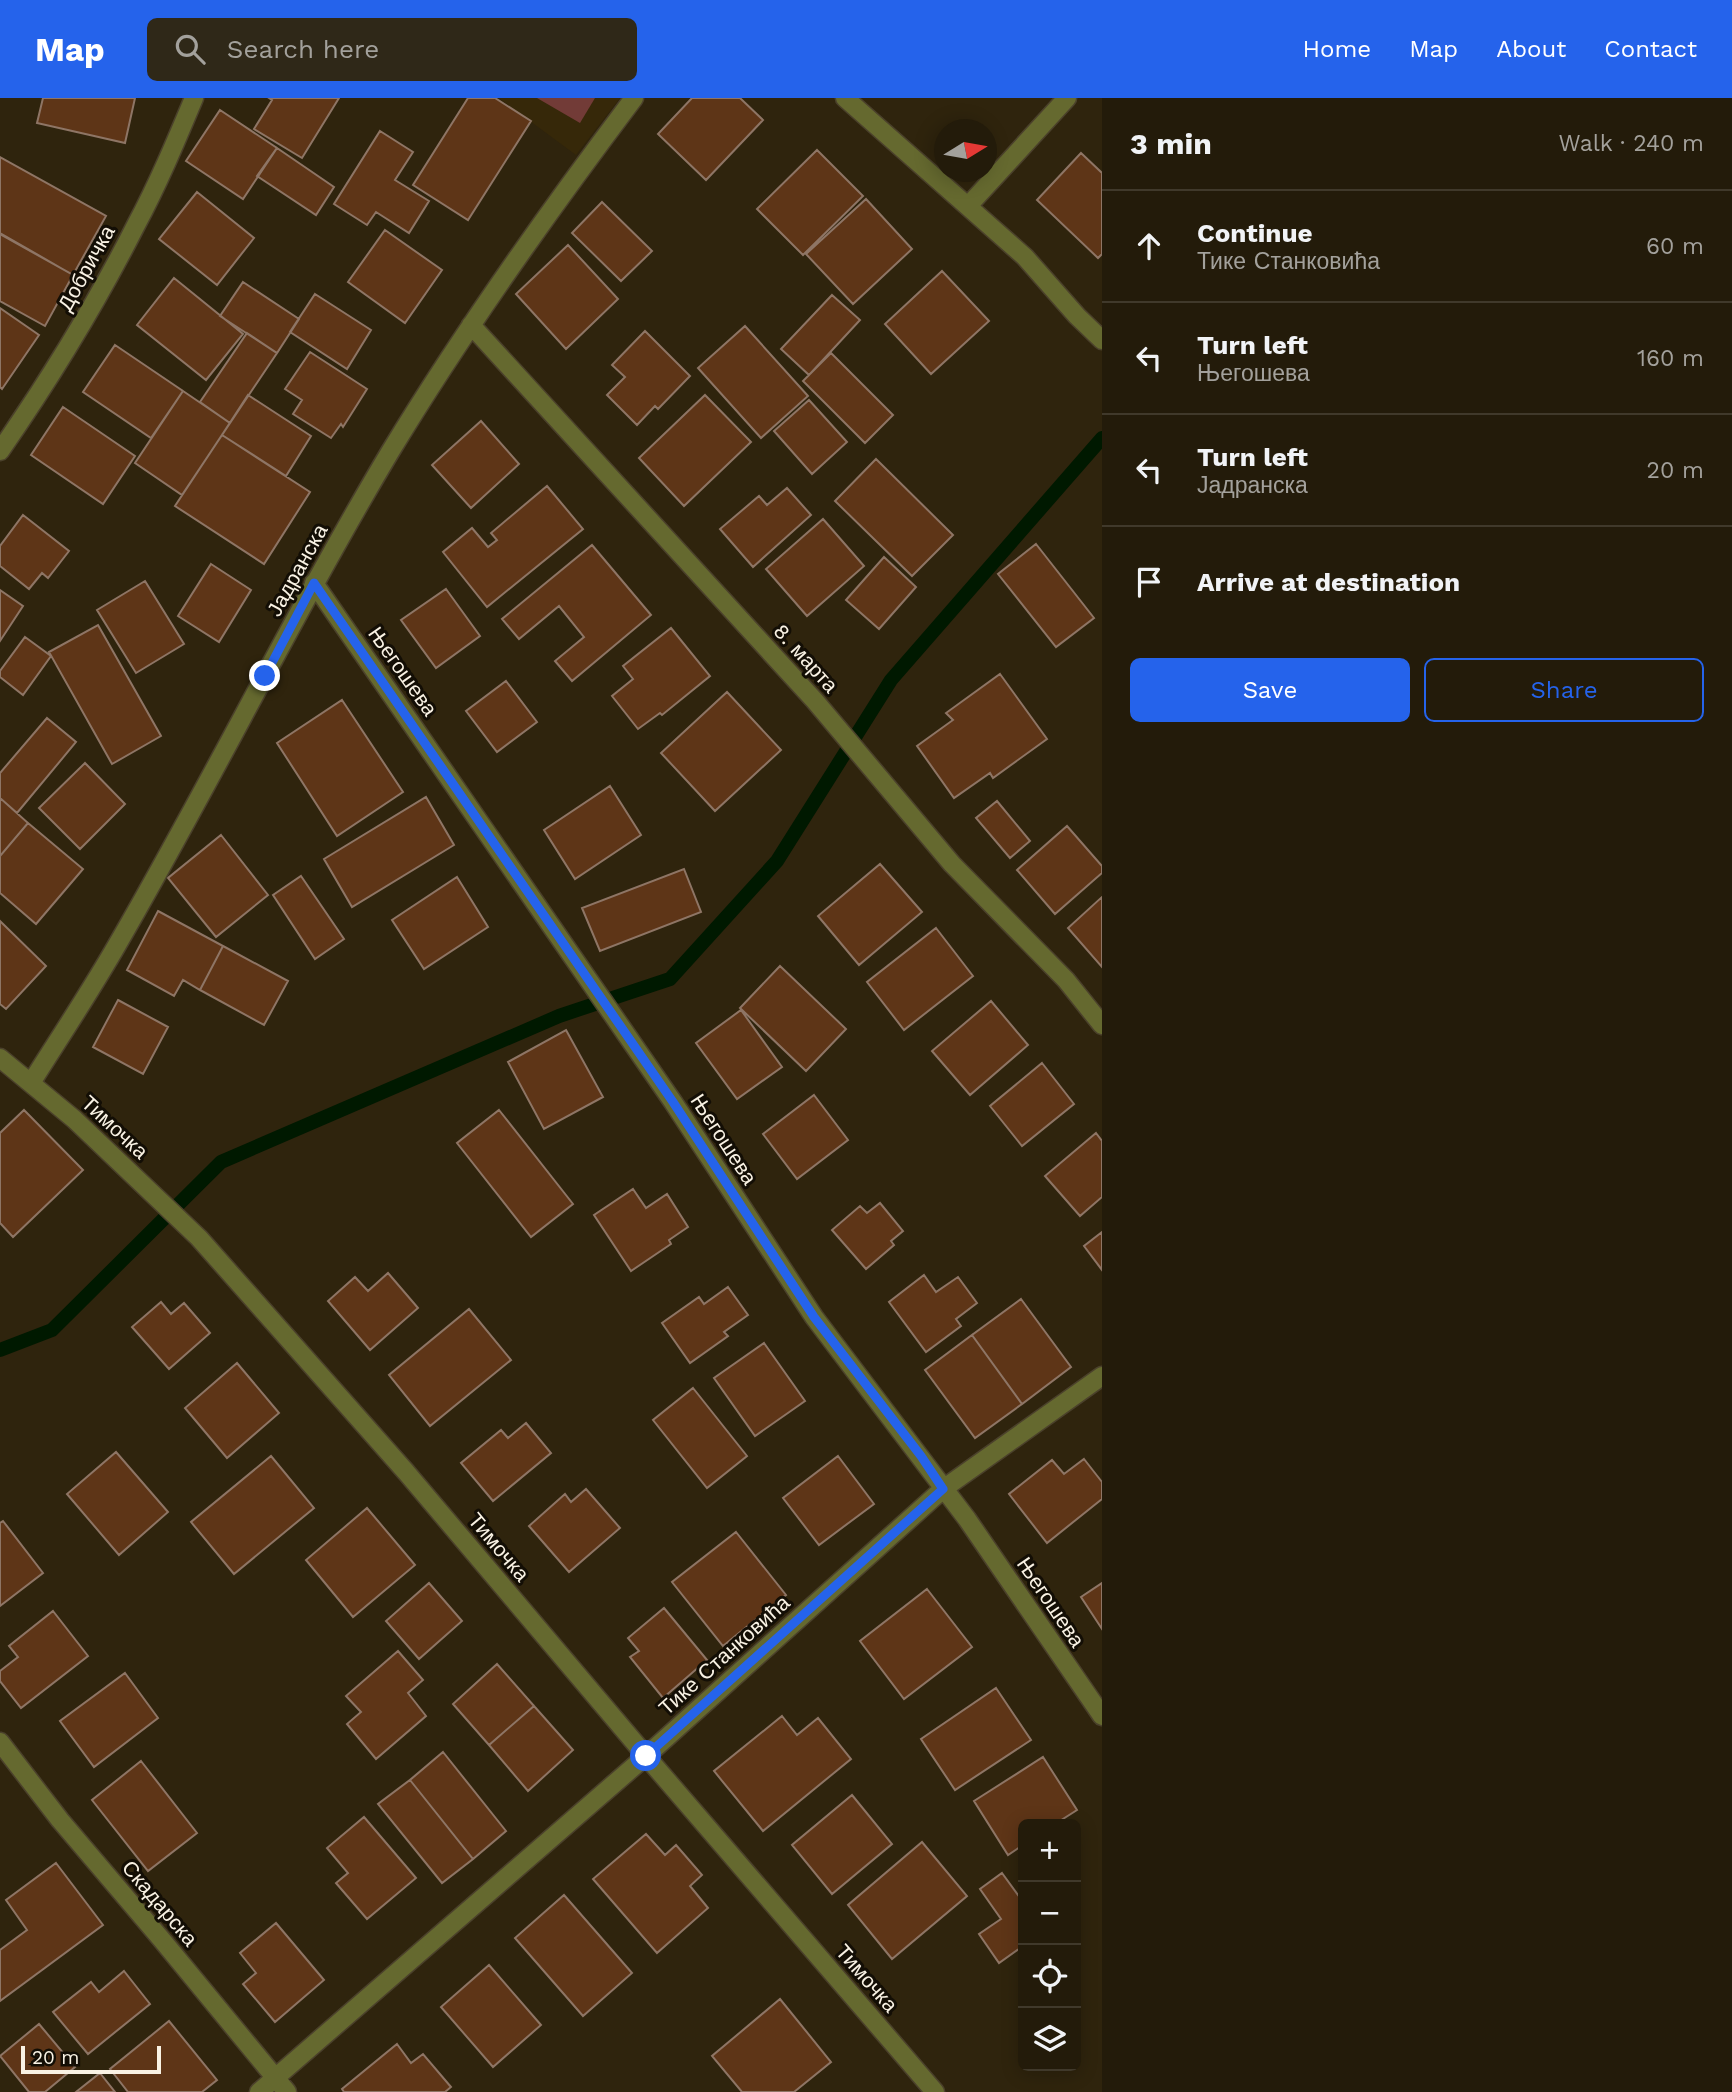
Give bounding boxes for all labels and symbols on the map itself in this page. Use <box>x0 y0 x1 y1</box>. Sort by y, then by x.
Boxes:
north arrow <box>934 119 997 182</box>
street label: Добричка <box>52 221 120 315</box>
street label: Јадранска <box>262 519 333 620</box>
street label: 8. марта <box>769 618 844 698</box>
street label: Његошева <box>363 622 443 721</box>
route end <box>249 660 280 691</box>
street label: Његошева <box>685 1089 763 1189</box>
street label: Тимочка <box>77 1090 154 1164</box>
street label: Тимочка <box>463 1508 535 1587</box>
street label: Његошева <box>1012 1552 1090 1652</box>
street label: Тике Станковића <box>654 1590 795 1720</box>
route start <box>630 1740 661 1771</box>
street label: Скадарска <box>117 1855 203 1951</box>
street label: Тимочка <box>831 1939 903 2017</box>
scale bar <box>21 2043 161 2075</box>

